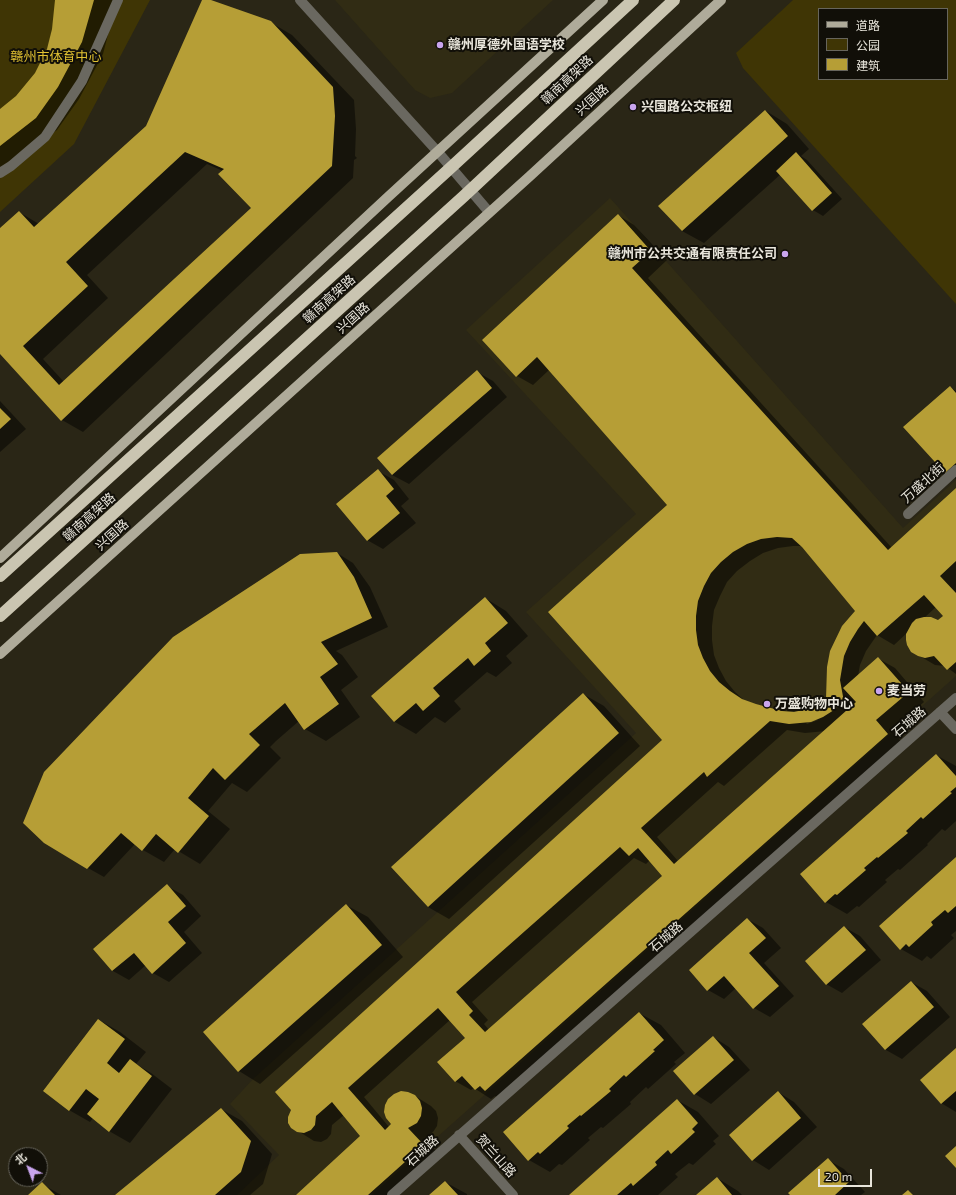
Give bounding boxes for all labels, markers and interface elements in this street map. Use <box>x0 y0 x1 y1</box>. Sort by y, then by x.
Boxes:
legend <box>818 8 948 80</box>
text: 道路 <box>856 18 880 32</box>
place label: 赣州厚德外国语学校 <box>448 37 565 53</box>
text: 公园 <box>856 38 880 52</box>
marker: 赣州厚德外国语学校 <box>435 40 445 50</box>
park label: 赣州市体育中心 <box>11 49 101 65</box>
street label: 赣南高架路 <box>538 52 596 108</box>
text: 建筑 <box>856 58 880 72</box>
street label: 兴国路 <box>572 81 612 119</box>
place label: 兴国路公交枢纽 <box>641 99 732 115</box>
marker: 兴国路公交枢纽 <box>628 102 638 112</box>
place label: 赣州市公共交通有限责任公司 <box>608 246 777 262</box>
marker: 赣州市公共交通有限责任公司 <box>780 249 790 259</box>
street label: 赣南高架路 <box>300 271 358 327</box>
street label: 兴国路 <box>333 299 373 337</box>
street label: 万盛北街 <box>898 460 948 506</box>
street label: 赣南高架路 <box>60 489 118 545</box>
street label: 兴国路 <box>92 516 132 554</box>
place label: 麦当劳 <box>887 683 926 699</box>
marker: 麦当劳 <box>874 686 884 696</box>
place label: 万盛购物中心 <box>775 696 853 712</box>
marker: 万盛购物中心 <box>762 699 772 709</box>
street label: 石城路 <box>889 703 929 741</box>
street label: 石城路 <box>646 918 686 956</box>
street label: 贺兰山路 <box>473 1131 519 1181</box>
street label: 石城路 <box>402 1132 442 1170</box>
north arrow <box>8 1147 48 1187</box>
text: 北 <box>12 1150 29 1167</box>
scale bar <box>820 1161 874 1187</box>
text: 20 m <box>825 1169 852 1183</box>

